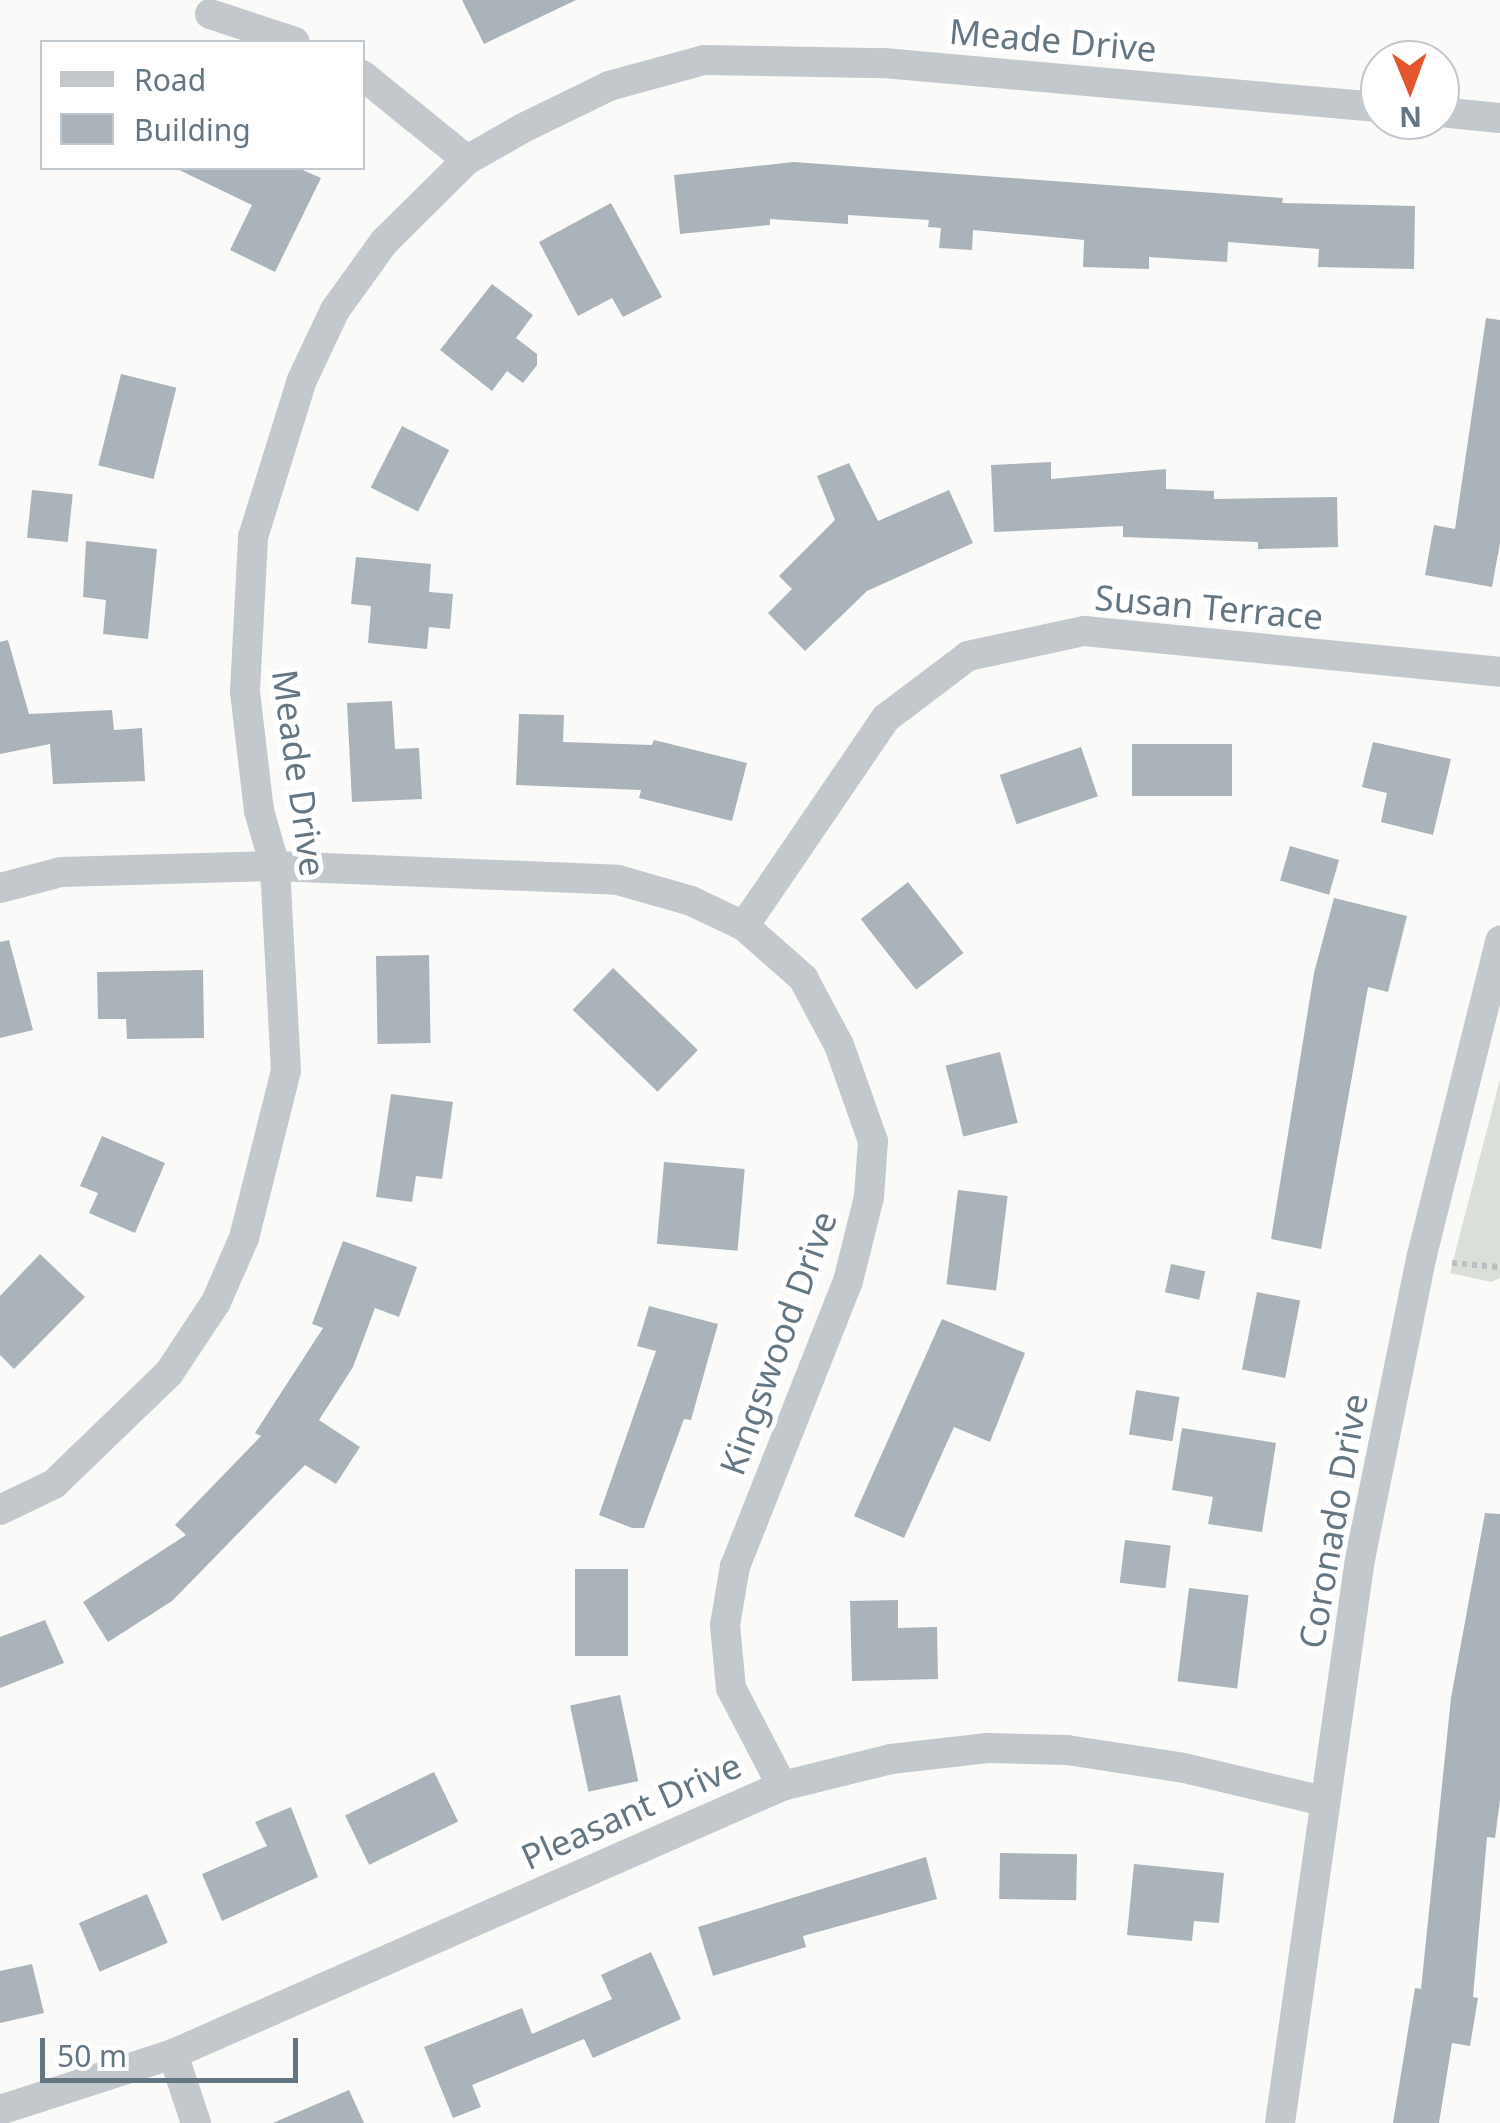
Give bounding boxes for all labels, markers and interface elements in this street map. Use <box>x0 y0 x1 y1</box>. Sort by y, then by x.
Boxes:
street label: Meade Drive <box>948 10 1158 70</box>
legend <box>40 40 365 170</box>
north arrow <box>1360 40 1460 140</box>
text: Road <box>134 59 206 100</box>
text: N <box>1399 99 1422 137</box>
text: Building <box>134 109 251 150</box>
street label: Susan Terrace <box>1093 576 1325 638</box>
street label: Meade Drive <box>264 667 334 879</box>
street label: Kingswood Drive <box>711 1205 845 1481</box>
street label: Coronado Drive <box>1290 1390 1376 1652</box>
street label: Pleasant Drive <box>515 1744 747 1878</box>
scale bar <box>45 2018 302 2080</box>
text: 50 m <box>57 2035 127 2076</box>

